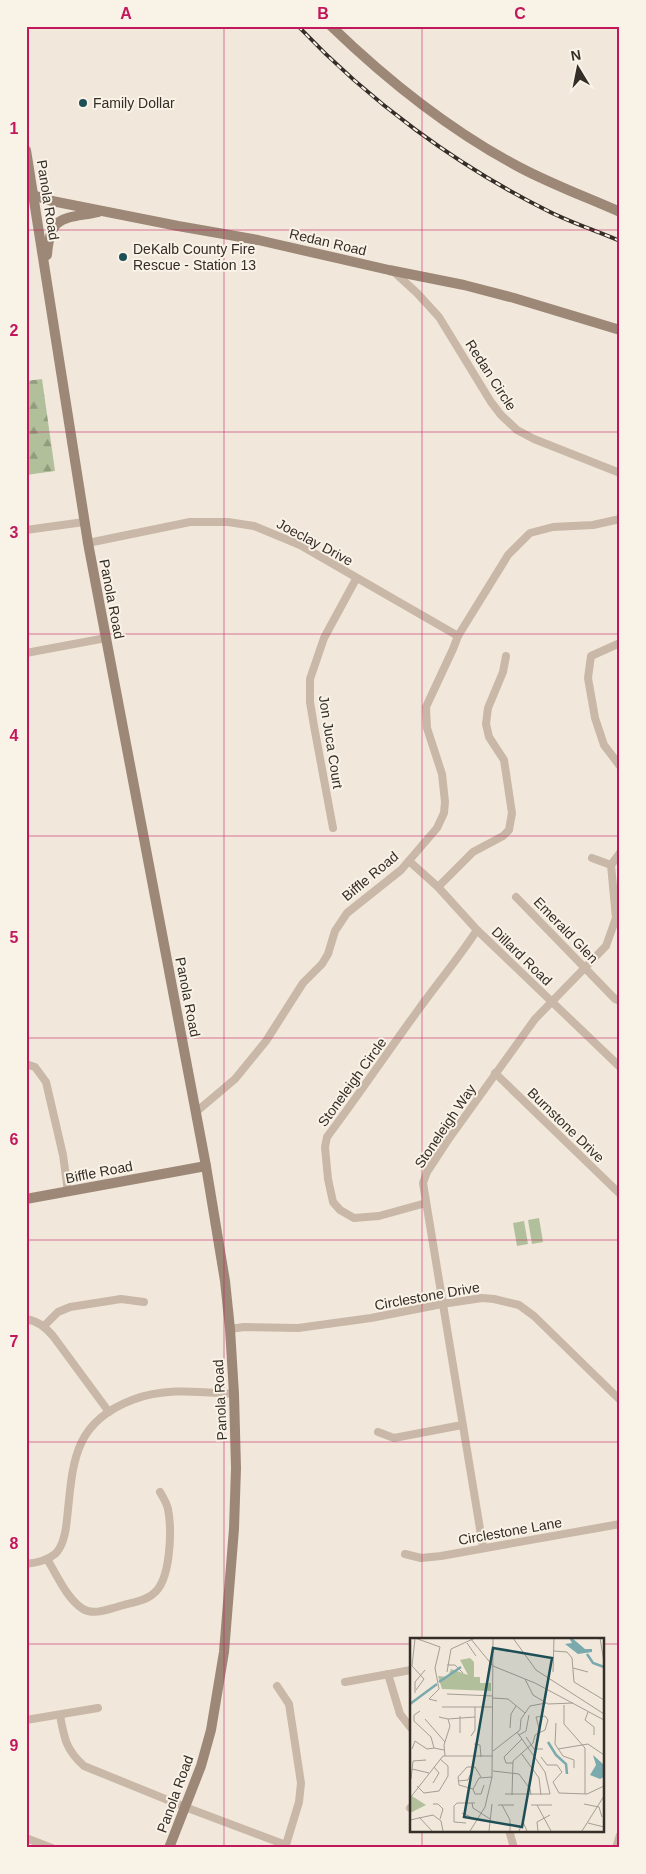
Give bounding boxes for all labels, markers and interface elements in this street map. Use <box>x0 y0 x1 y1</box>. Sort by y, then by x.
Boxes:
text: A <box>120 5 132 22</box>
text: B <box>317 5 329 22</box>
text: C <box>514 5 526 22</box>
north arrow <box>554 42 604 92</box>
text: N <box>569 46 582 64</box>
place label: Family Dollar <box>93 95 175 111</box>
marker: Family Dollar <box>77 97 89 109</box>
text: 1 <box>10 120 19 137</box>
street label: Panola Road <box>34 159 62 241</box>
street label: Redan Road <box>288 225 368 259</box>
place label: DeKalb County Fire Rescue - Station 13 <box>133 241 256 273</box>
marker: DeKalb County Fire Rescue - Station 13 <box>117 251 129 263</box>
text: 2 <box>10 322 19 339</box>
street label: Redan Circle <box>462 337 520 413</box>
street label: Joeclay Drive <box>274 515 356 569</box>
text: 3 <box>10 524 19 541</box>
street label: Panola Road <box>96 558 128 640</box>
street label: Jon Juca Court <box>316 694 346 790</box>
text: 4 <box>10 727 19 744</box>
street label: Biffle Road <box>339 848 401 904</box>
street label: Emerald Glen <box>531 894 601 966</box>
street label: Dillard Road <box>489 923 555 989</box>
text: 5 <box>10 929 19 946</box>
street label: Panola Road <box>172 956 204 1038</box>
street label: Stoneleigh Circle <box>314 1034 390 1130</box>
street label: Stoneleigh Way <box>411 1081 479 1171</box>
street label: Burnstone Drive <box>524 1084 608 1166</box>
text: 6 <box>10 1131 19 1148</box>
street label: Biffle Road <box>64 1158 134 1186</box>
street label: Circlestone Drive <box>373 1279 481 1313</box>
text: 7 <box>10 1333 19 1350</box>
street label: Panola Road <box>210 1359 230 1441</box>
street label: Circlestone Lane <box>457 1514 563 1548</box>
text: 8 <box>10 1535 19 1552</box>
inset map <box>410 1638 604 1832</box>
text: 9 <box>10 1737 19 1754</box>
street label: Panola Road <box>154 1753 196 1835</box>

